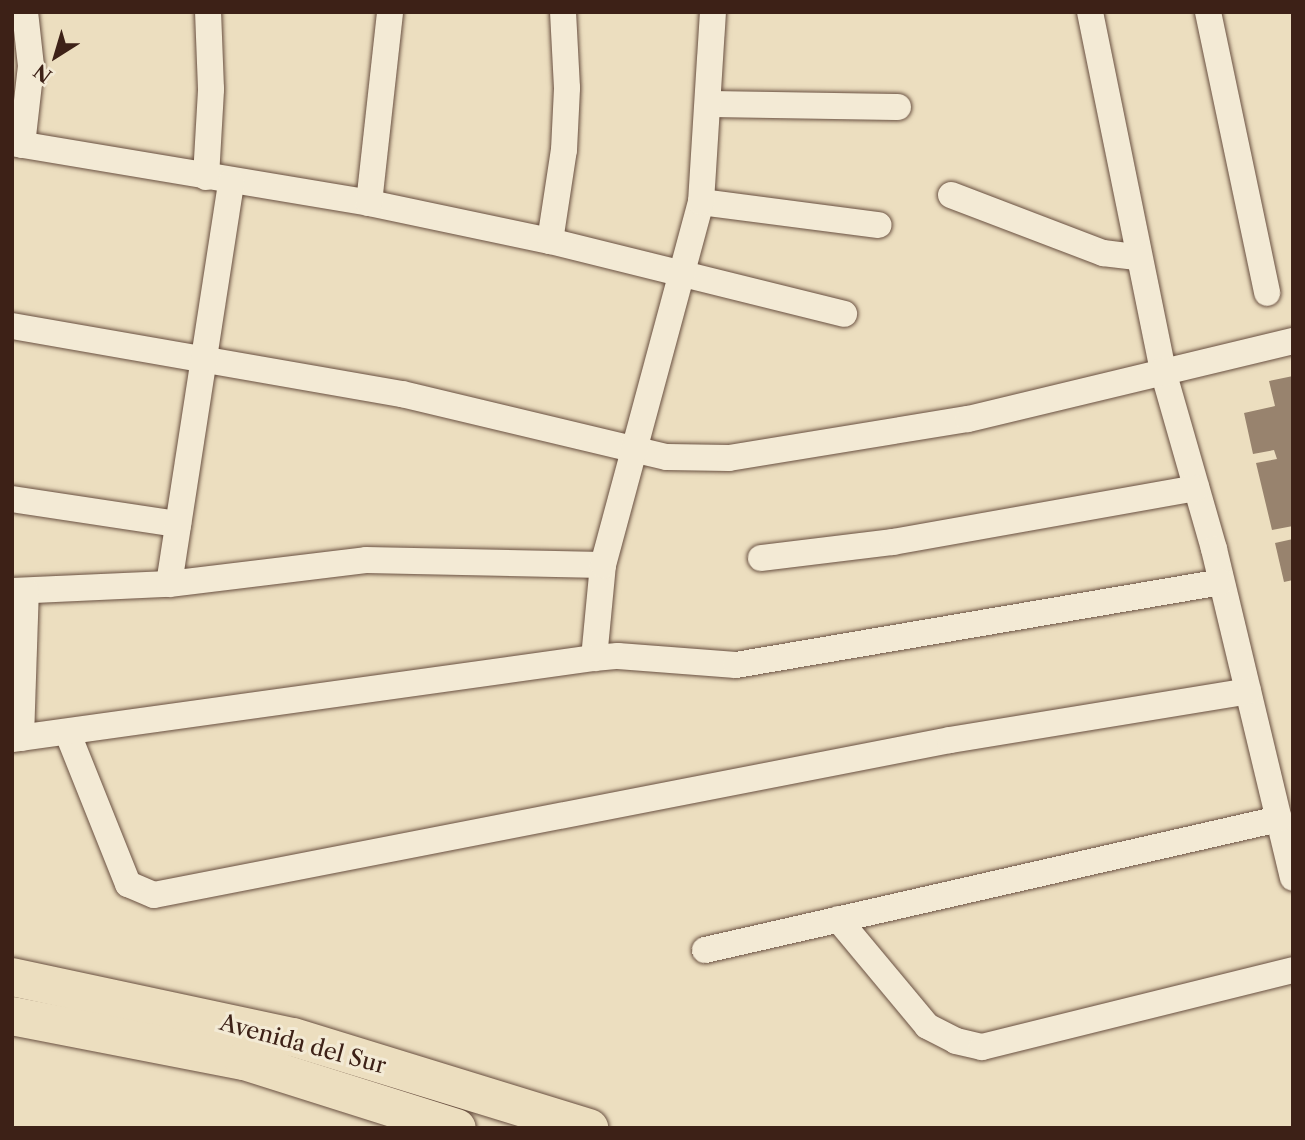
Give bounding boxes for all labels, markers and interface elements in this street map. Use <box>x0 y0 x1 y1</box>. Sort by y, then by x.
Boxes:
north arrow <box>21 21 91 91</box>
text: N <box>30 59 57 87</box>
street label: Avenida del Sur <box>217 1008 389 1080</box>

